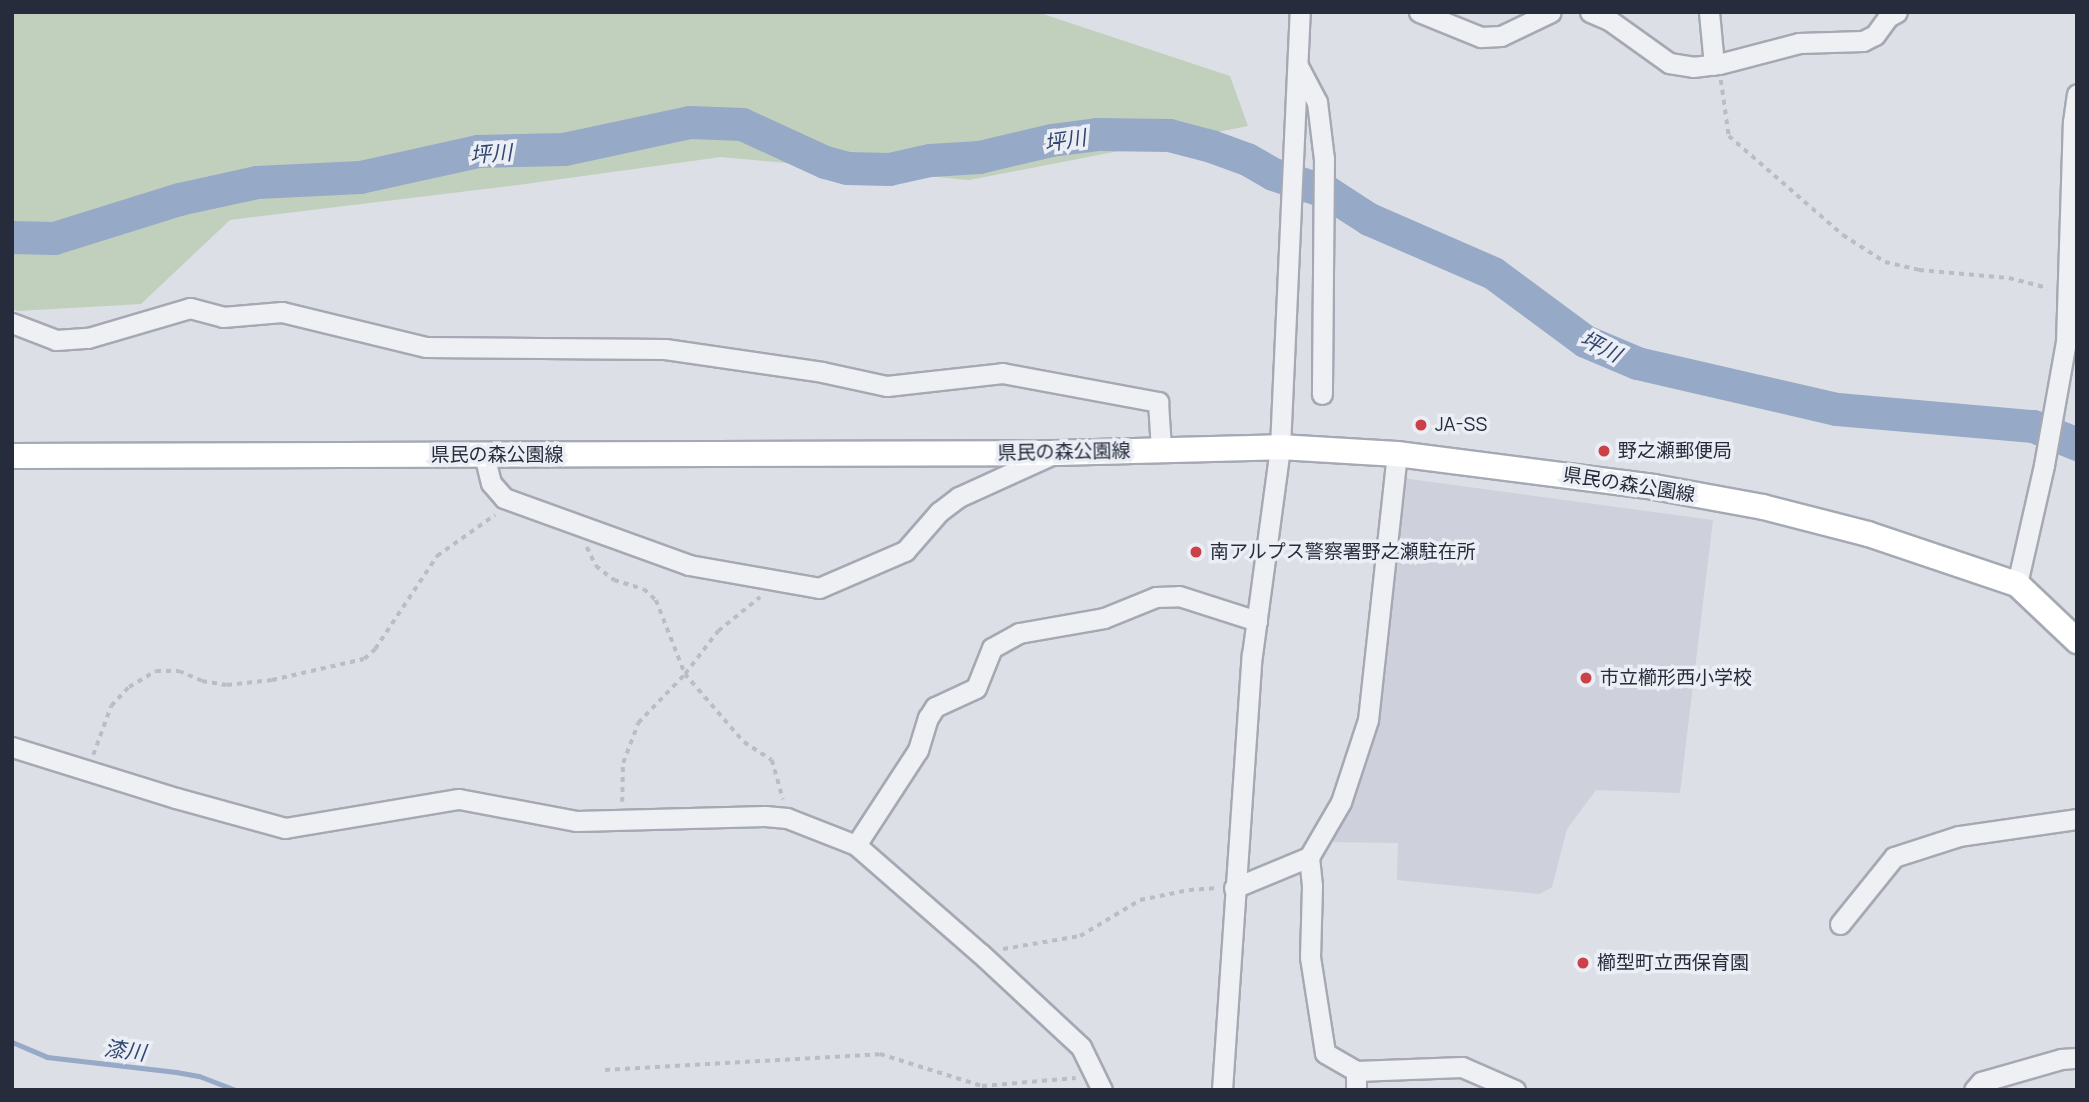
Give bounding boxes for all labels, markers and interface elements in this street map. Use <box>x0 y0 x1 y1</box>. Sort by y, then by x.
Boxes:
water label: 坪川 <box>1042 124 1088 156</box>
water label: 坪川 <box>469 139 513 167</box>
water label: 坪川 <box>1577 325 1625 367</box>
place label: JA-SS <box>1435 414 1487 436</box>
marker: JA-SS <box>1413 417 1429 433</box>
street label: 県民の森公園線 <box>997 439 1131 465</box>
place label: 野之瀬郵便局 <box>1618 440 1732 462</box>
marker: 野之瀬郵便局 <box>1596 443 1612 459</box>
street label: 県民の森公園線 <box>431 444 563 466</box>
street label: 県民の森公園線 <box>1562 463 1696 507</box>
place label: 南アルプス警察署野之瀬駐在所 <box>1210 541 1476 563</box>
marker: 南アルプス警察署野之瀬駐在所 <box>1188 544 1204 560</box>
place label: 市立櫛形西小学校 <box>1600 667 1752 689</box>
marker: 市立櫛形西小学校 <box>1578 670 1594 686</box>
place label: 櫛型町立西保育園 <box>1597 952 1749 974</box>
marker: 櫛型町立西保育園 <box>1575 955 1591 971</box>
water label: 漆川 <box>103 1035 147 1065</box>

